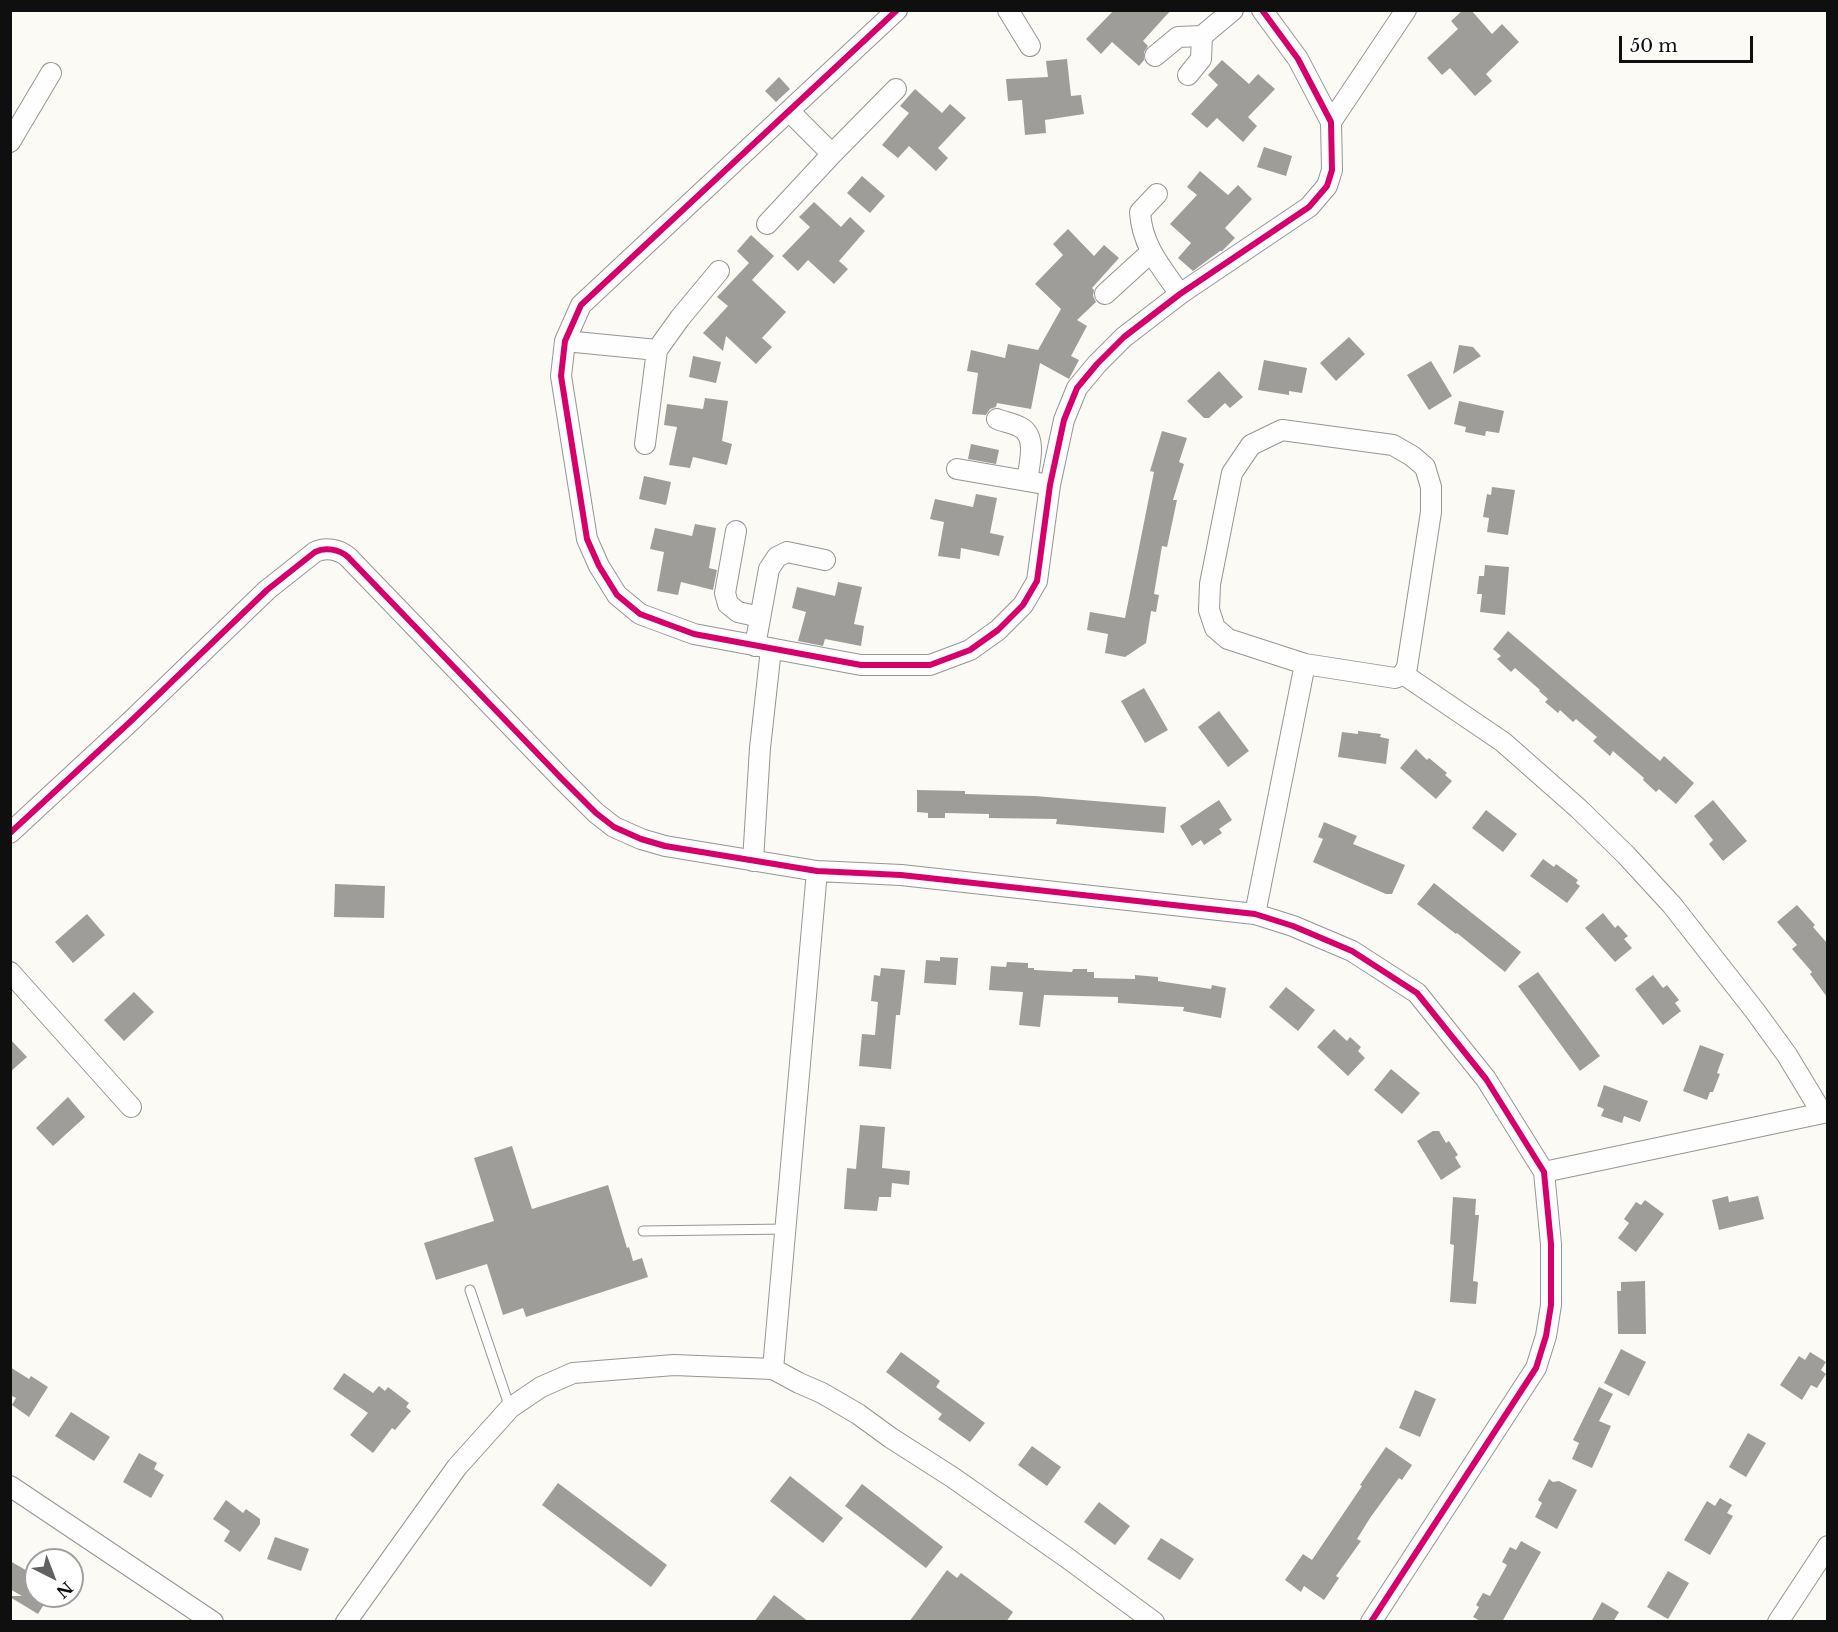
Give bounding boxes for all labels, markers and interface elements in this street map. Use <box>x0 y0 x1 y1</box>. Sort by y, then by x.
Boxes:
scale bar <box>1622 24 1756 62</box>
text: 50 m <box>1630 35 1678 57</box>
north arrow <box>24 1548 84 1608</box>
text: N <box>52 1577 77 1602</box>

